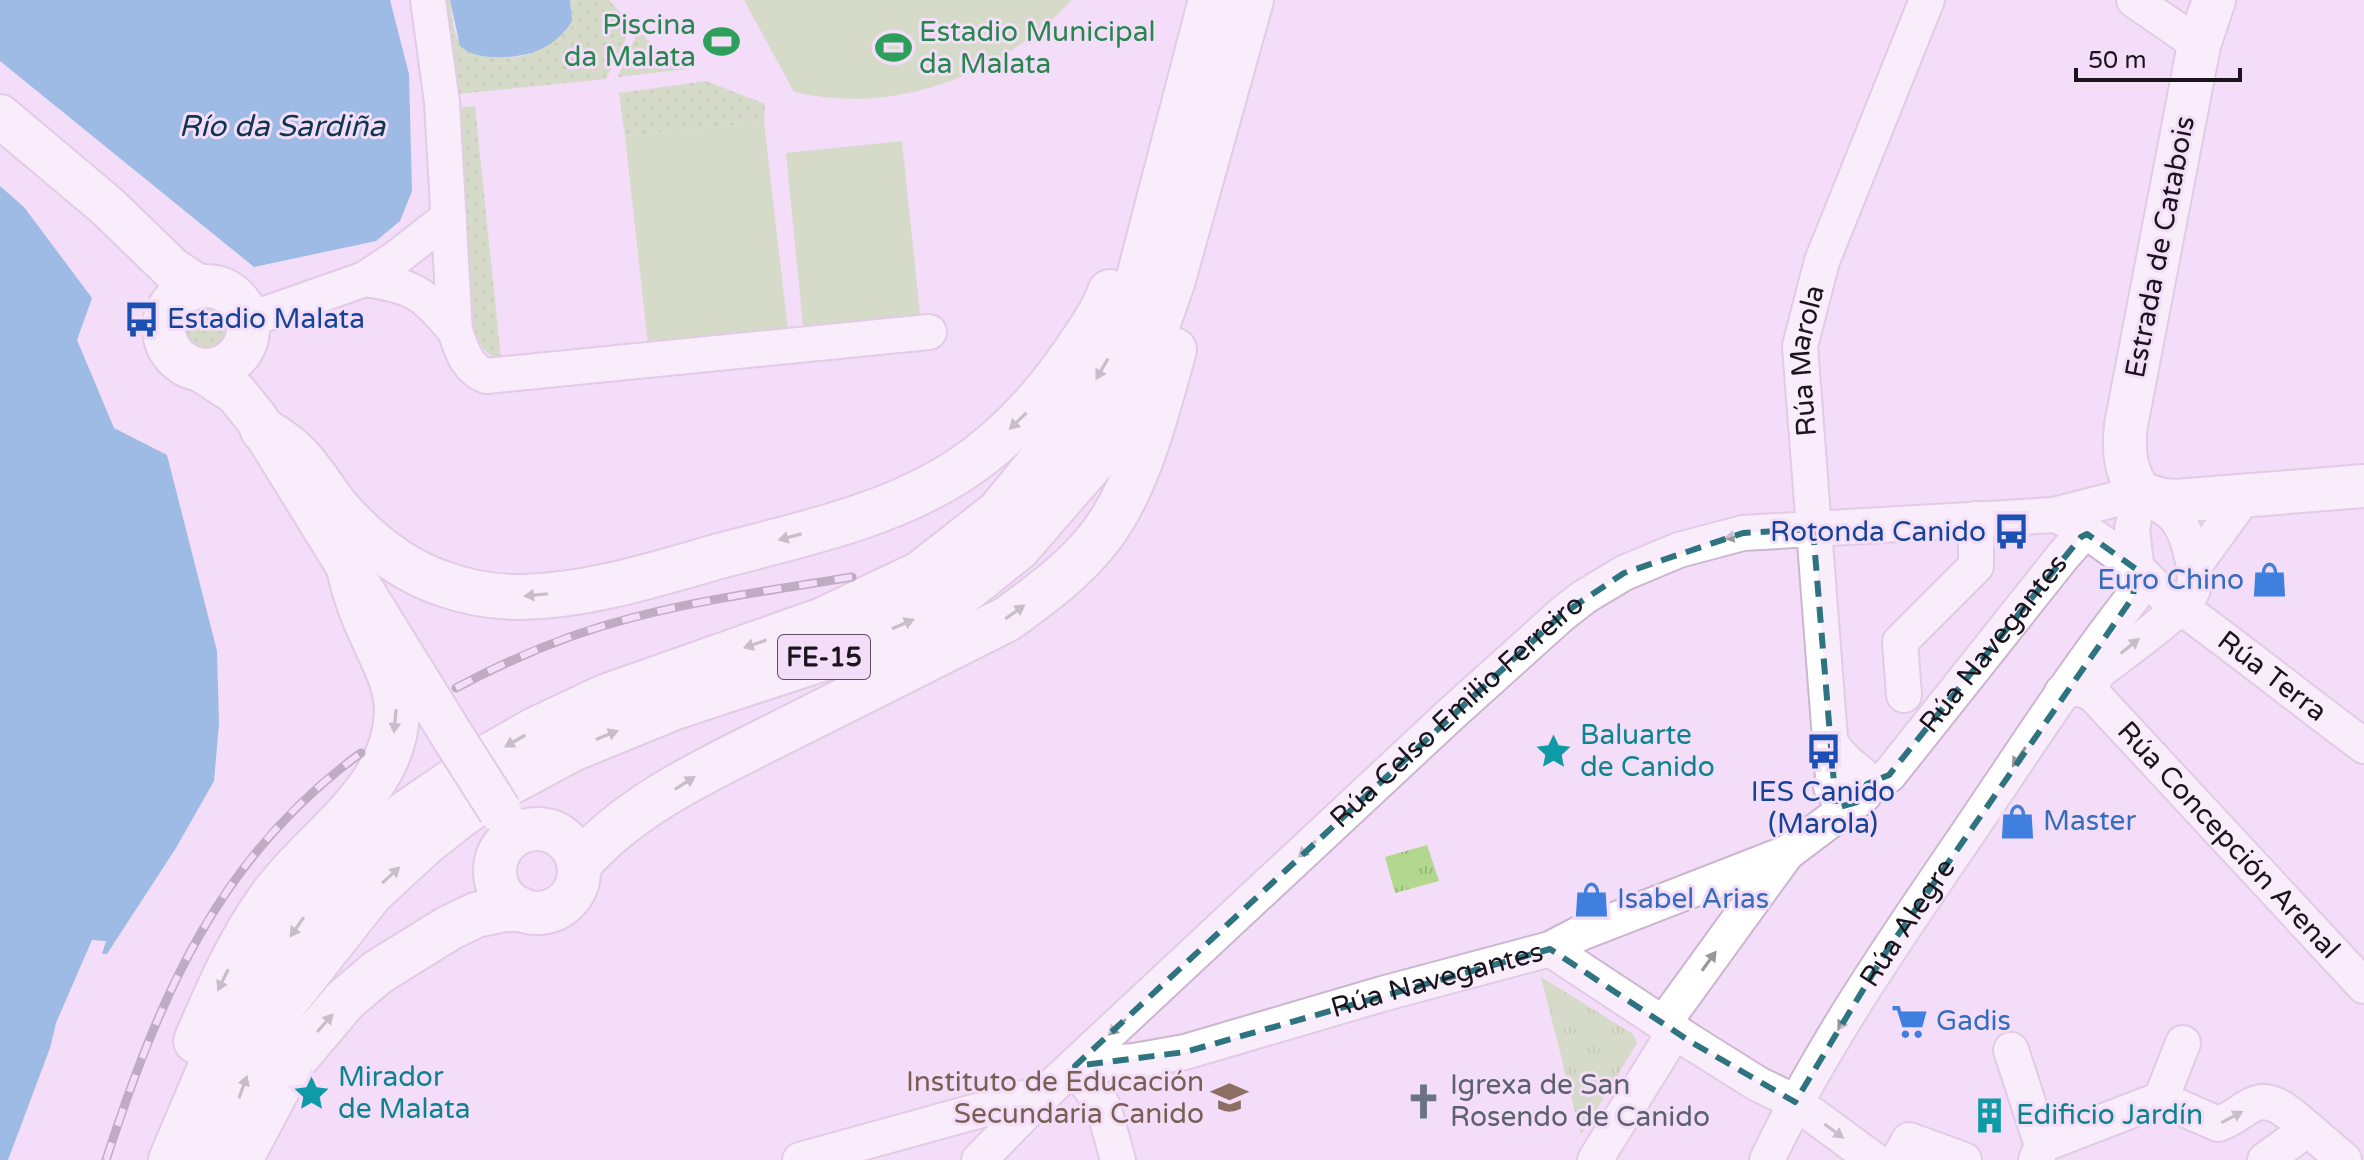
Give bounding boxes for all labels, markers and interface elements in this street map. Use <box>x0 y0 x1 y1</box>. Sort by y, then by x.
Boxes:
place label: Piscina da Malata <box>564 8 696 74</box>
place label: Estadio Municipal da Malata <box>919 15 1155 81</box>
sports icon: Piscina da Malata <box>703 22 741 60</box>
sports icon: Estadio Municipal da Malata <box>874 29 912 67</box>
scale bar <box>2076 32 2240 82</box>
text: 50 m <box>2088 46 2146 75</box>
water label: Río da Sardiña <box>179 108 386 145</box>
street label: Estrada de Catabois <box>2118 113 2202 381</box>
street label: Rúa Marola <box>1783 282 1832 438</box>
bus stop icon: Estadio Malata <box>122 300 160 338</box>
place label: Estadio Malata <box>167 302 365 336</box>
one-way arrow <box>1095 358 1109 380</box>
one-way arrow <box>1009 411 1028 430</box>
bus stop icon: Rotonda Canido <box>1993 513 2031 551</box>
place label: Rotonda Canido <box>1770 515 1986 549</box>
one-way arrow <box>1723 530 1748 543</box>
one-way arrow <box>777 532 802 544</box>
street label: Rúa Navegantes <box>1912 548 2075 740</box>
shop icon: Euro Chino <box>2251 561 2289 599</box>
place label: Euro Chino <box>2097 563 2244 597</box>
street label: Rúa Celso Emilio Ferreiro <box>1323 587 1591 835</box>
one-way arrow <box>524 589 549 602</box>
one-way arrow <box>1005 605 1026 620</box>
one-way arrow <box>891 618 915 631</box>
street label: Rúa Terra <box>2211 623 2333 729</box>
road number: FE-15 <box>778 635 870 679</box>
one-way arrow <box>2120 637 2141 654</box>
one-way arrow <box>743 638 767 650</box>
one-way arrow <box>388 708 401 733</box>
street label: Rúa Concepción Arenal <box>2110 714 2347 966</box>
place label: Baluarte de Canido <box>1580 718 1715 784</box>
one-way arrow <box>595 728 619 741</box>
place icon: Baluarte de Canido <box>1535 732 1573 770</box>
bus stop icon: IES Canido (Marola) <box>1804 733 1842 771</box>
one-way arrow <box>504 734 526 748</box>
one-way arrow <box>2012 746 2027 768</box>
place label: IES Canido (Marola) <box>1751 775 1895 841</box>
one-way arrow <box>674 777 696 791</box>
shop icon: Master <box>1998 802 2036 840</box>
place label: Master <box>2043 804 2136 838</box>
one-way arrow <box>1297 840 1316 858</box>
street label: Rúa Alegre <box>1852 852 1963 993</box>
one-way arrow <box>381 867 400 885</box>
shop icon: Isabel Arias <box>1572 880 1610 918</box>
place label: Isabel Arias <box>1617 882 1769 916</box>
one-way arrow <box>290 916 305 937</box>
street label: Rúa Navegantes <box>1327 935 1547 1025</box>
one-way arrow <box>1701 950 1716 971</box>
one-way arrow <box>216 968 230 991</box>
supermarket icon: Gadis <box>1891 1002 1929 1040</box>
place label: Gadis <box>1936 1004 2011 1038</box>
one-way arrow <box>1837 1010 1852 1031</box>
one-way arrow <box>316 1014 333 1034</box>
one-way arrow <box>1107 1017 1126 1035</box>
place label: Mirador de Malata <box>338 1060 470 1126</box>
place label: Instituto de Educación Secundaria Canido <box>906 1065 1204 1131</box>
place label: Igrexa de San Rosendo de Canido <box>1450 1068 1710 1134</box>
place icon: Mirador de Malata <box>293 1074 331 1112</box>
one-way arrow <box>237 1075 250 1099</box>
school or university icon: Instituto de Educación Secundaria Canido <box>1211 1079 1249 1117</box>
church icon: Igrexa de San Rosendo de Canido <box>1405 1082 1443 1120</box>
building icon: Edificio Jardín <box>1971 1096 2009 1134</box>
place label: Edificio Jardín <box>2016 1098 2203 1132</box>
one-way arrow <box>2221 1110 2243 1124</box>
one-way arrow <box>1824 1122 1845 1138</box>

